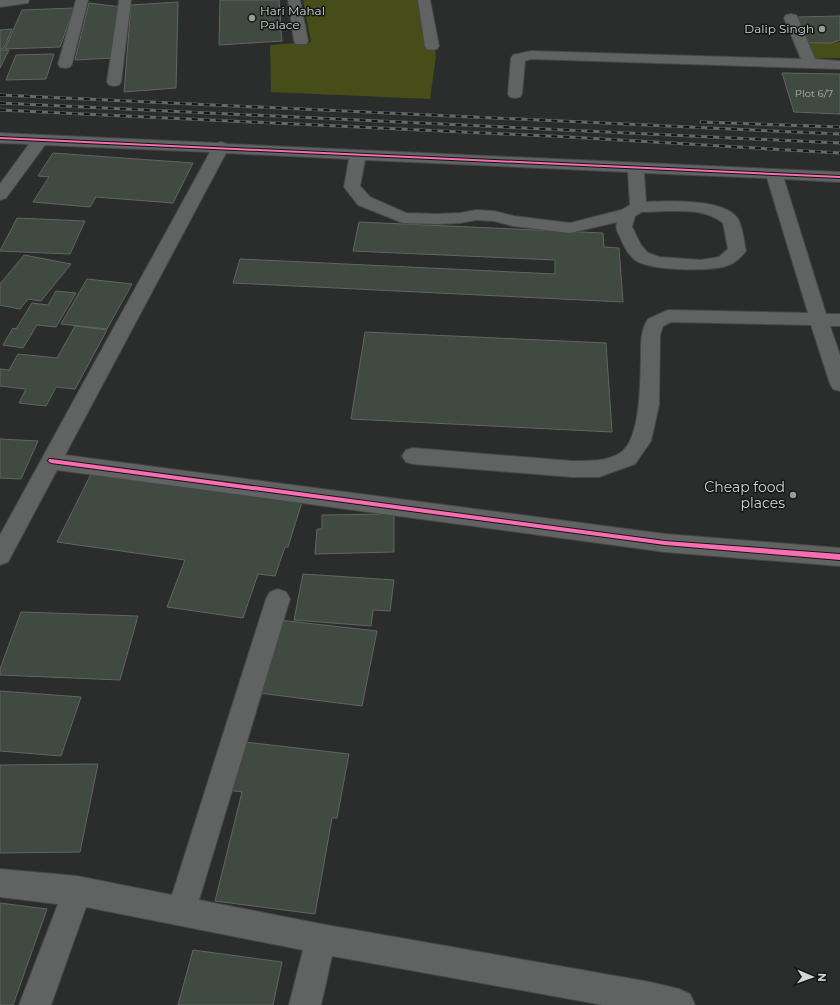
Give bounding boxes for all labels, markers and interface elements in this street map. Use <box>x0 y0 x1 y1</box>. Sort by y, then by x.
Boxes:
place label: Hari Mahal Palace <box>260 3 325 32</box>
marker: Hari Mahal Palace <box>247 13 257 23</box>
place label: Dalip Singh <box>744 21 814 36</box>
marker: Dalip Singh <box>817 24 827 34</box>
house number: Plot 6/7 <box>795 87 833 100</box>
place label: Cheap food places <box>704 478 785 512</box>
marker: Cheap food places <box>788 490 798 500</box>
north arrow <box>792 957 832 997</box>
text: N <box>815 973 829 982</box>

